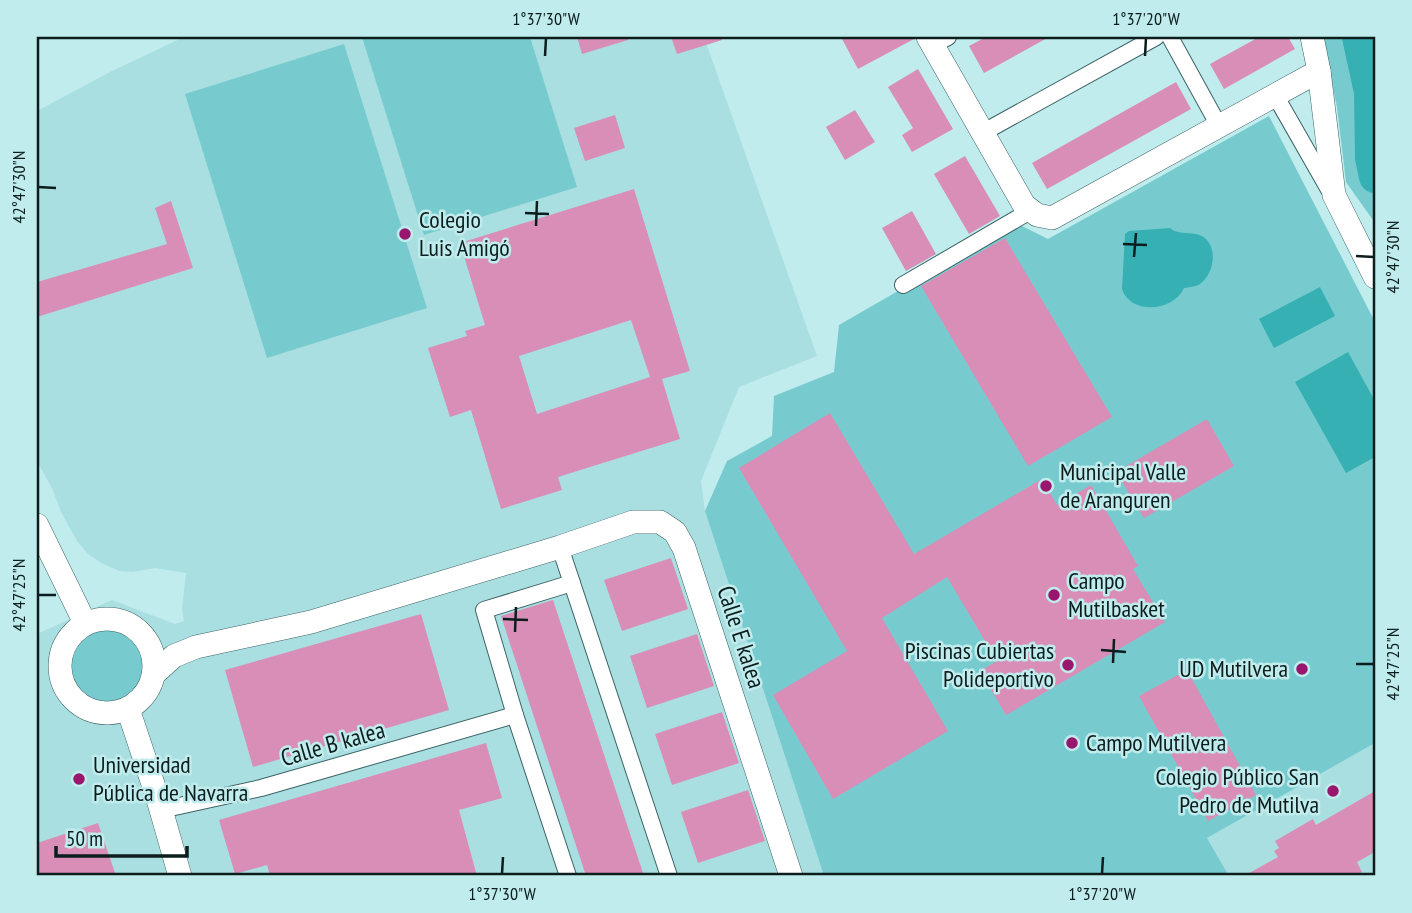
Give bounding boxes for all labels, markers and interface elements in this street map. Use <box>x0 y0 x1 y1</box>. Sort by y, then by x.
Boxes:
text: 1°37'30"W <box>512 7 580 30</box>
text: 1°37'20"W <box>1112 7 1180 30</box>
text: 42°47'30"N <box>7 151 30 223</box>
place label: Colegio Luis Amigó <box>419 204 510 263</box>
text: 42°47'30"N <box>1381 221 1404 293</box>
marker: Colegio Luis Amigó <box>397 226 413 242</box>
place label: Municipal Valle de Aranguren <box>1060 456 1186 515</box>
marker: Municipal Valle de Aranguren <box>1038 478 1054 494</box>
text: 42°47'25"N <box>7 559 30 631</box>
place label: Campo Mutilbasket <box>1068 565 1165 624</box>
street label: Calle E kalea <box>710 582 773 692</box>
marker: Campo Mutilbasket <box>1046 587 1062 603</box>
text: 42°47'25"N <box>1381 628 1404 700</box>
place label: Piscinas Cubiertas Polideportivo <box>905 635 1054 694</box>
place label: UD Mutilvera <box>1179 653 1288 684</box>
marker: Piscinas Cubiertas Polideportivo <box>1060 657 1076 673</box>
marker: UD Mutilvera <box>1294 661 1310 677</box>
street label: Calle B kalea <box>277 714 389 773</box>
place label: Campo Mutilvera <box>1086 727 1226 758</box>
marker: Campo Mutilvera <box>1064 735 1080 751</box>
place label: Universidad Pública de Navarra <box>93 749 248 808</box>
place label: Colegio Público San Pedro de Mutilva <box>1156 761 1319 820</box>
marker: Universidad Pública de Navarra <box>71 771 87 787</box>
marker: Colegio Público San Pedro de Mutilva <box>1325 783 1341 799</box>
scale bar <box>56 815 187 859</box>
text: 50 m <box>66 825 103 852</box>
text: 1°37'30"W <box>468 882 536 905</box>
text: 1°37'20"W <box>1068 882 1136 905</box>

